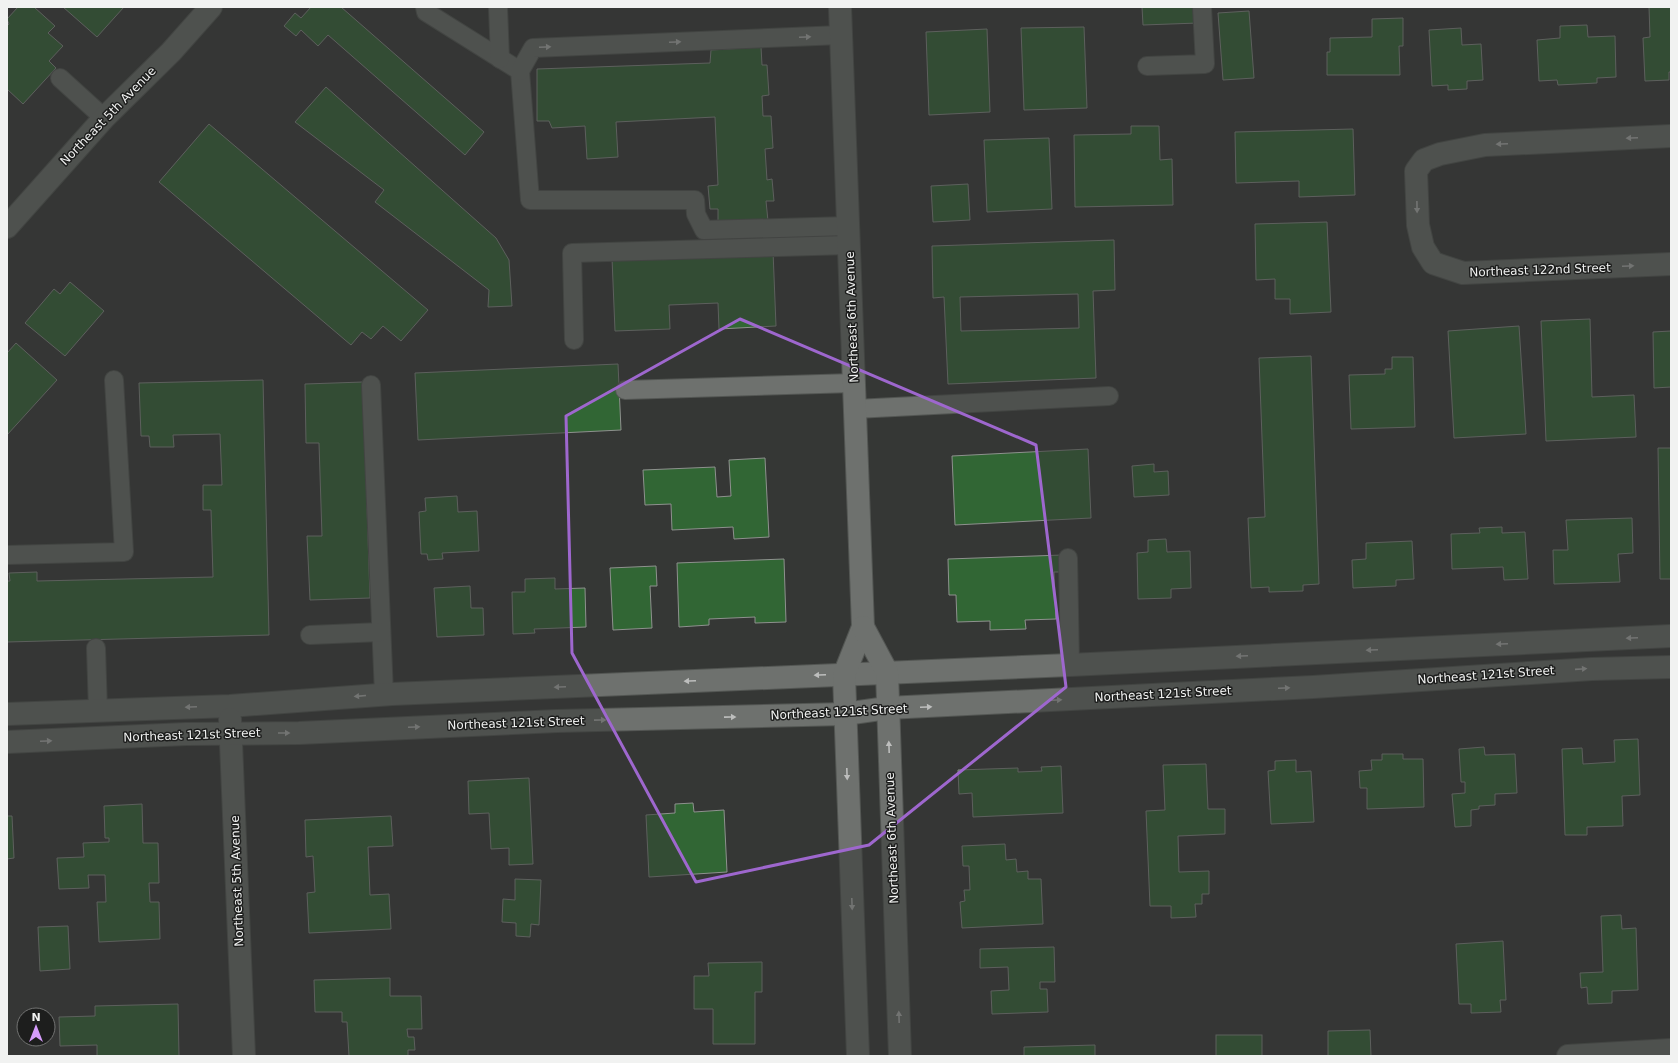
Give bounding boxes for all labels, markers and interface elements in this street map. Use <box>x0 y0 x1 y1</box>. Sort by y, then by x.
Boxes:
one-way arrow <box>799 33 811 40</box>
one-way arrow <box>669 39 682 45</box>
one-way arrow <box>539 44 552 50</box>
street label: Northeast 5th Avenue <box>57 64 159 168</box>
one-way arrow <box>1626 134 1638 141</box>
one-way arrow <box>1495 141 1508 147</box>
one-way arrow <box>1414 201 1420 214</box>
street label: Northeast 6th Avenue <box>843 251 861 383</box>
street label: Northeast 122nd Street <box>1469 261 1611 279</box>
one-way arrow <box>1622 263 1635 269</box>
one-way arrow <box>1626 634 1638 641</box>
one-way arrow <box>1496 640 1508 647</box>
one-way arrow <box>1365 647 1378 653</box>
one-way arrow <box>1236 653 1248 660</box>
street label: Northeast 121st Street <box>1417 663 1555 687</box>
one-way arrow <box>1575 666 1587 673</box>
one-way arrow <box>814 672 826 679</box>
one-way arrow <box>683 678 696 684</box>
one-way arrow <box>554 683 566 690</box>
street label: Northeast 121st Street <box>1094 683 1232 705</box>
one-way arrow <box>1278 685 1290 692</box>
one-way arrow <box>354 693 366 700</box>
one-way arrow <box>1050 696 1062 703</box>
street label: Northeast 121st Street <box>770 701 908 723</box>
one-way arrow <box>920 703 932 710</box>
one-way arrow <box>185 704 197 711</box>
street label: Northeast 121st Street <box>447 714 585 732</box>
one-way arrow <box>724 714 737 720</box>
one-way arrow <box>594 717 607 723</box>
one-way arrow <box>408 724 420 731</box>
street label: Northeast 121st Street <box>123 726 261 744</box>
one-way arrow <box>278 730 291 736</box>
one-way arrow <box>40 737 52 744</box>
one-way arrow <box>886 740 892 753</box>
one-way arrow <box>844 768 850 781</box>
street label: Northeast 6th Avenue <box>883 772 901 904</box>
street label: Northeast 5th Avenue <box>228 815 246 947</box>
one-way arrow <box>849 898 856 910</box>
north arrow <box>16 1007 56 1047</box>
one-way arrow <box>896 1010 902 1023</box>
text: N <box>31 1011 41 1024</box>

